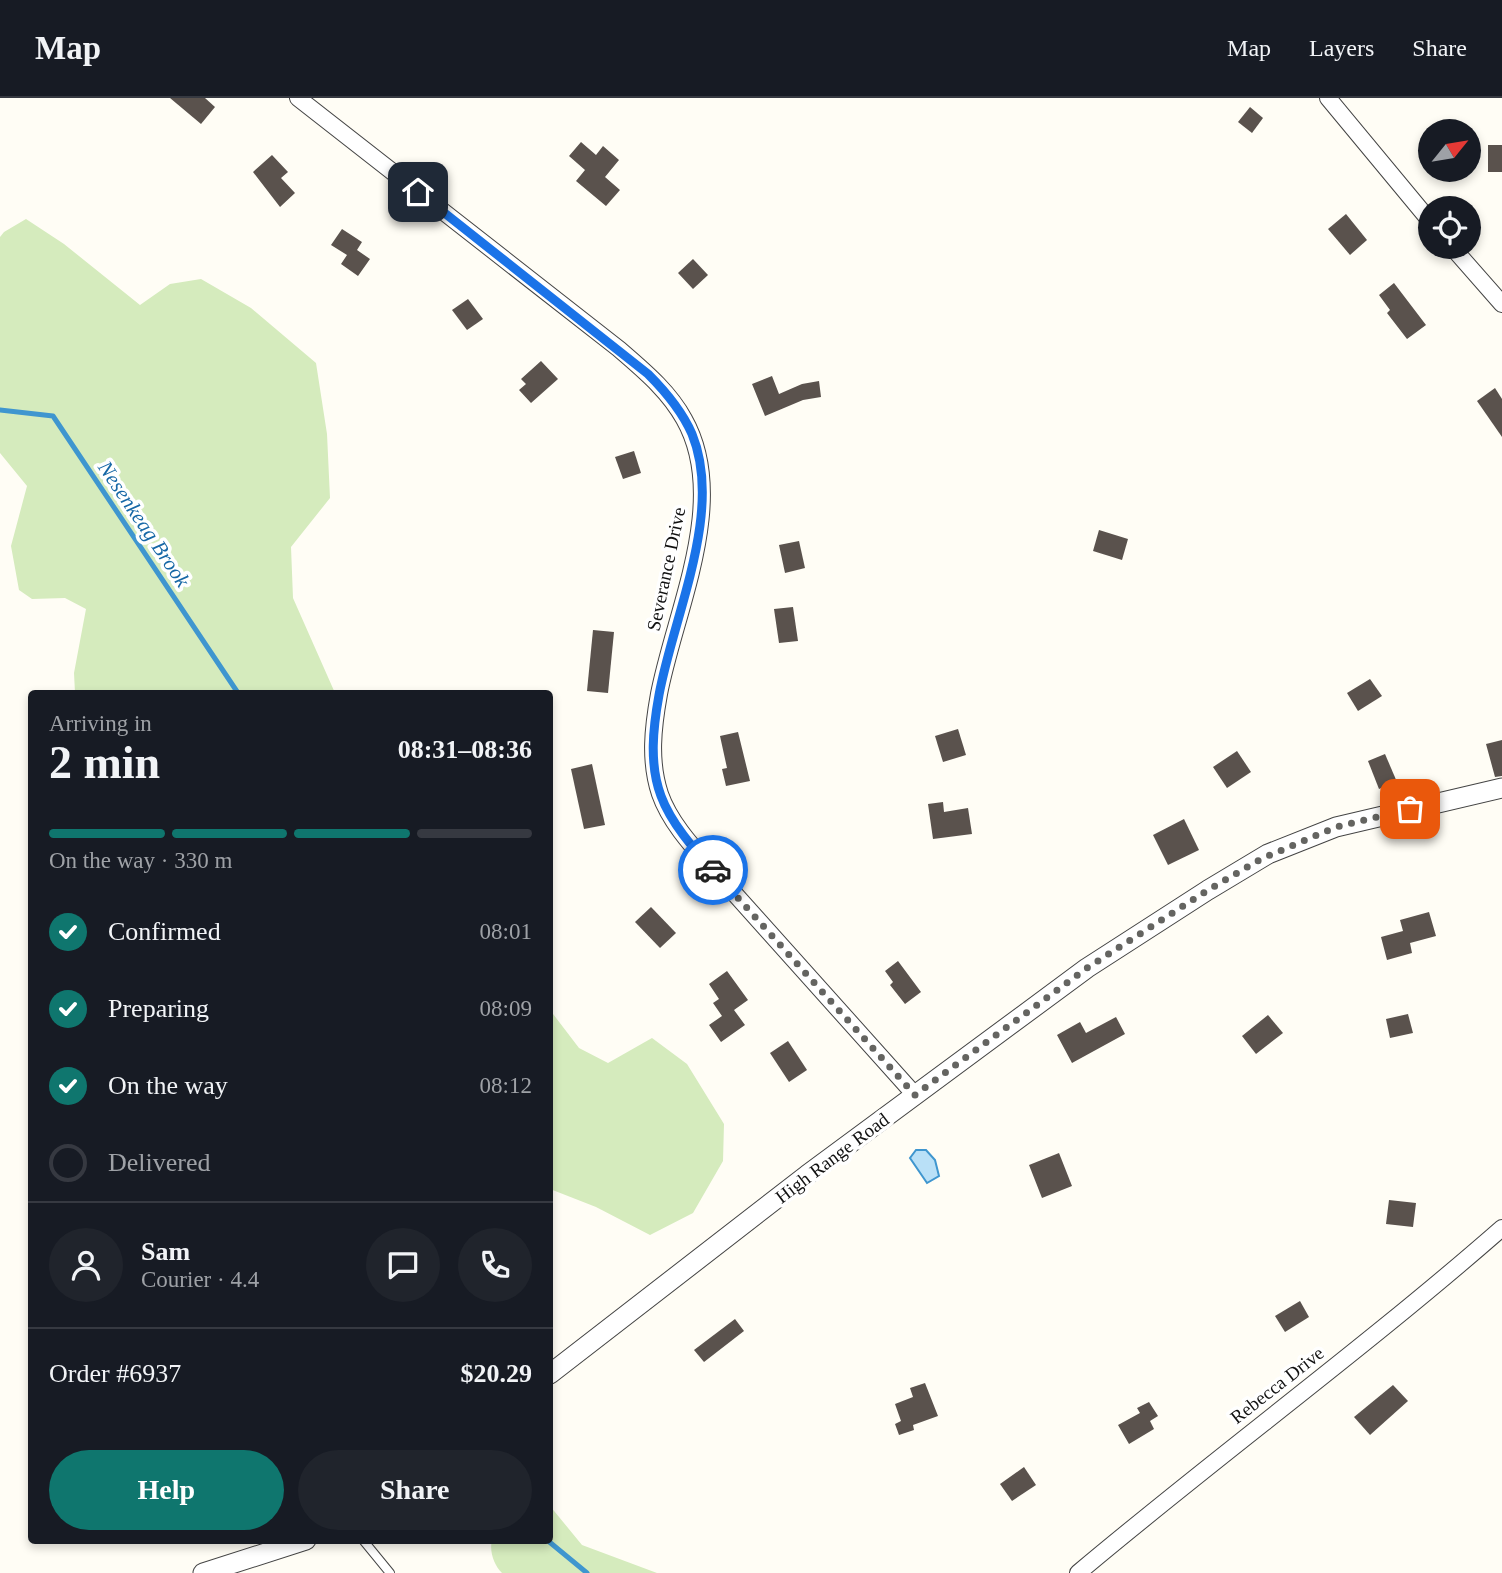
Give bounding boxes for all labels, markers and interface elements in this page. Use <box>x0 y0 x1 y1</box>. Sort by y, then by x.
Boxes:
text: Map <box>35 30 101 66</box>
text: Map <box>1227 35 1271 61</box>
text: Layers <box>1309 35 1374 61</box>
text: Share <box>1412 35 1467 61</box>
north arrow <box>1418 119 1480 182</box>
map controls <box>1418 119 1481 259</box>
pin <box>388 162 448 222</box>
icon: home <box>399 173 437 211</box>
button: locate <box>1418 196 1481 259</box>
water label: Nesenkeag Brook <box>92 456 195 592</box>
street label: Severance Drive <box>643 505 689 633</box>
text: Arriving in <box>49 711 152 736</box>
text: 08:31–08:36 <box>398 735 532 764</box>
text: 2 min <box>49 737 160 788</box>
pin <box>1380 779 1440 839</box>
icon: bag <box>1391 790 1429 828</box>
courier <box>678 835 748 905</box>
text: On the way · 330 m <box>49 848 232 873</box>
icon: car <box>694 851 732 889</box>
icon: check <box>49 913 87 951</box>
text: Confirmed <box>108 917 221 946</box>
text: 08:01 <box>480 919 532 944</box>
icon: check <box>49 990 87 1028</box>
text: Preparing <box>108 994 209 1023</box>
text: 08:09 <box>480 996 532 1021</box>
icon: check <box>49 1067 87 1105</box>
text: On the way <box>108 1071 228 1100</box>
text: 08:12 <box>480 1073 532 1098</box>
street label: High Range Road <box>771 1108 893 1207</box>
text: Delivered <box>108 1148 211 1177</box>
button: person <box>49 1228 123 1302</box>
button: chat <box>366 1228 440 1302</box>
button: phone <box>458 1228 532 1302</box>
text: Sam <box>141 1237 190 1266</box>
text: Courier · 4.4 <box>141 1267 259 1292</box>
street label: Rebecca Drive <box>1226 1342 1328 1428</box>
text: Order #6937 <box>49 1359 181 1388</box>
text: $20.29 <box>461 1359 532 1388</box>
button: Help <box>49 1450 284 1530</box>
button: Share <box>298 1450 532 1530</box>

